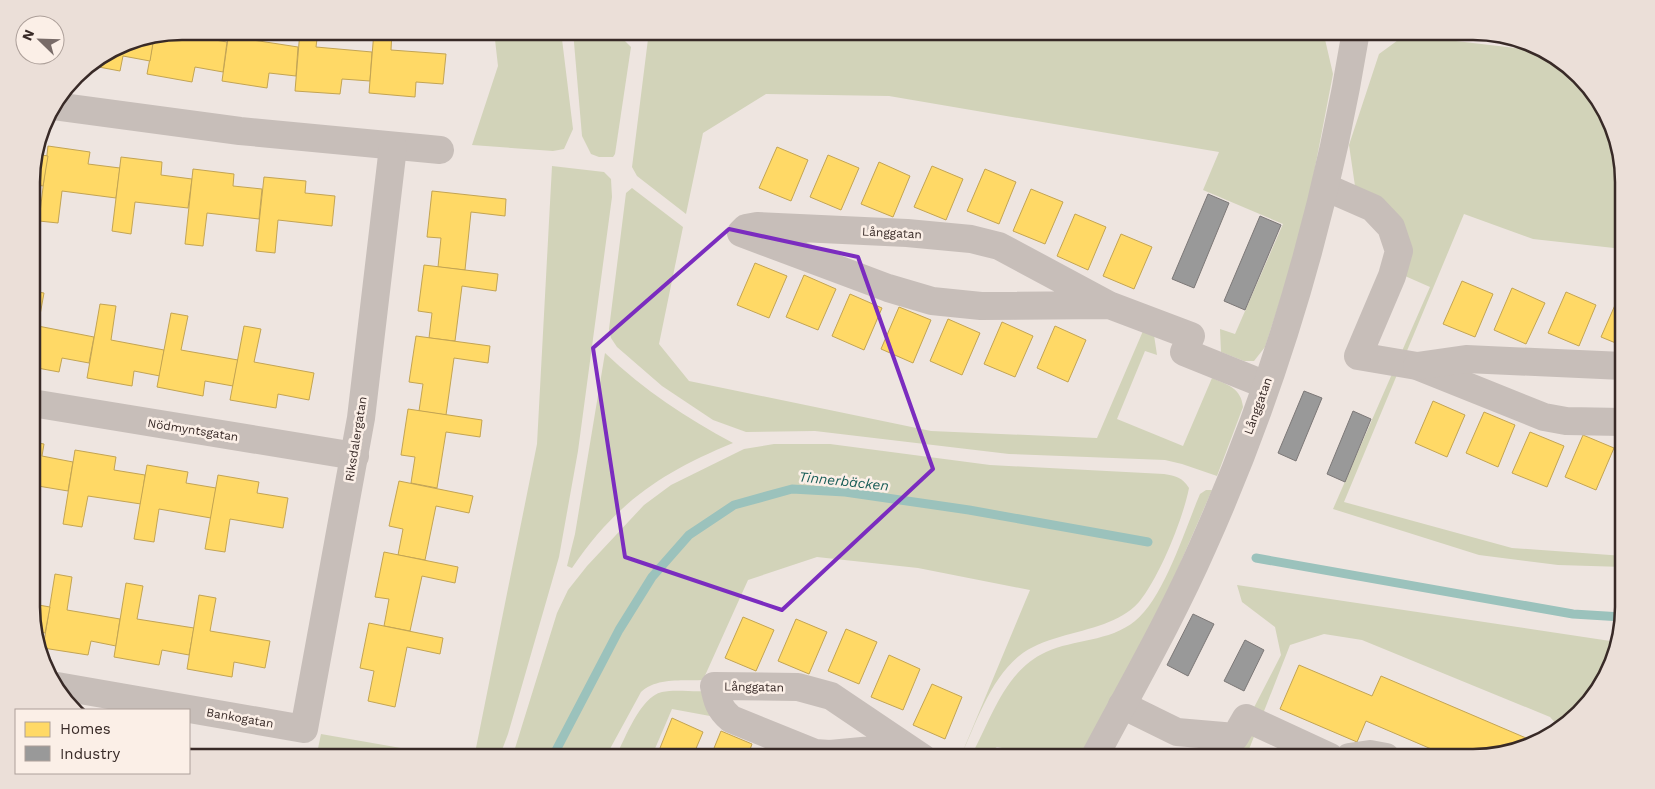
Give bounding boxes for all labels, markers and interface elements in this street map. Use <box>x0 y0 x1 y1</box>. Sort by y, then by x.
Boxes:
north arrow <box>15 15 65 65</box>
text: N <box>19 27 37 43</box>
street label: Långgatan <box>862 224 922 242</box>
street label: Långgatan <box>1241 375 1275 437</box>
street label: Riksdalergatan <box>342 396 370 482</box>
street label: Nödmyntsgatan <box>147 416 239 444</box>
water label: Tinnerbäcken <box>798 468 890 494</box>
street label: Långgatan <box>724 679 784 695</box>
street label: Bankogatan <box>205 705 275 731</box>
legend <box>15 709 190 774</box>
text: Homes <box>60 720 111 738</box>
text: Industry <box>60 745 121 763</box>

